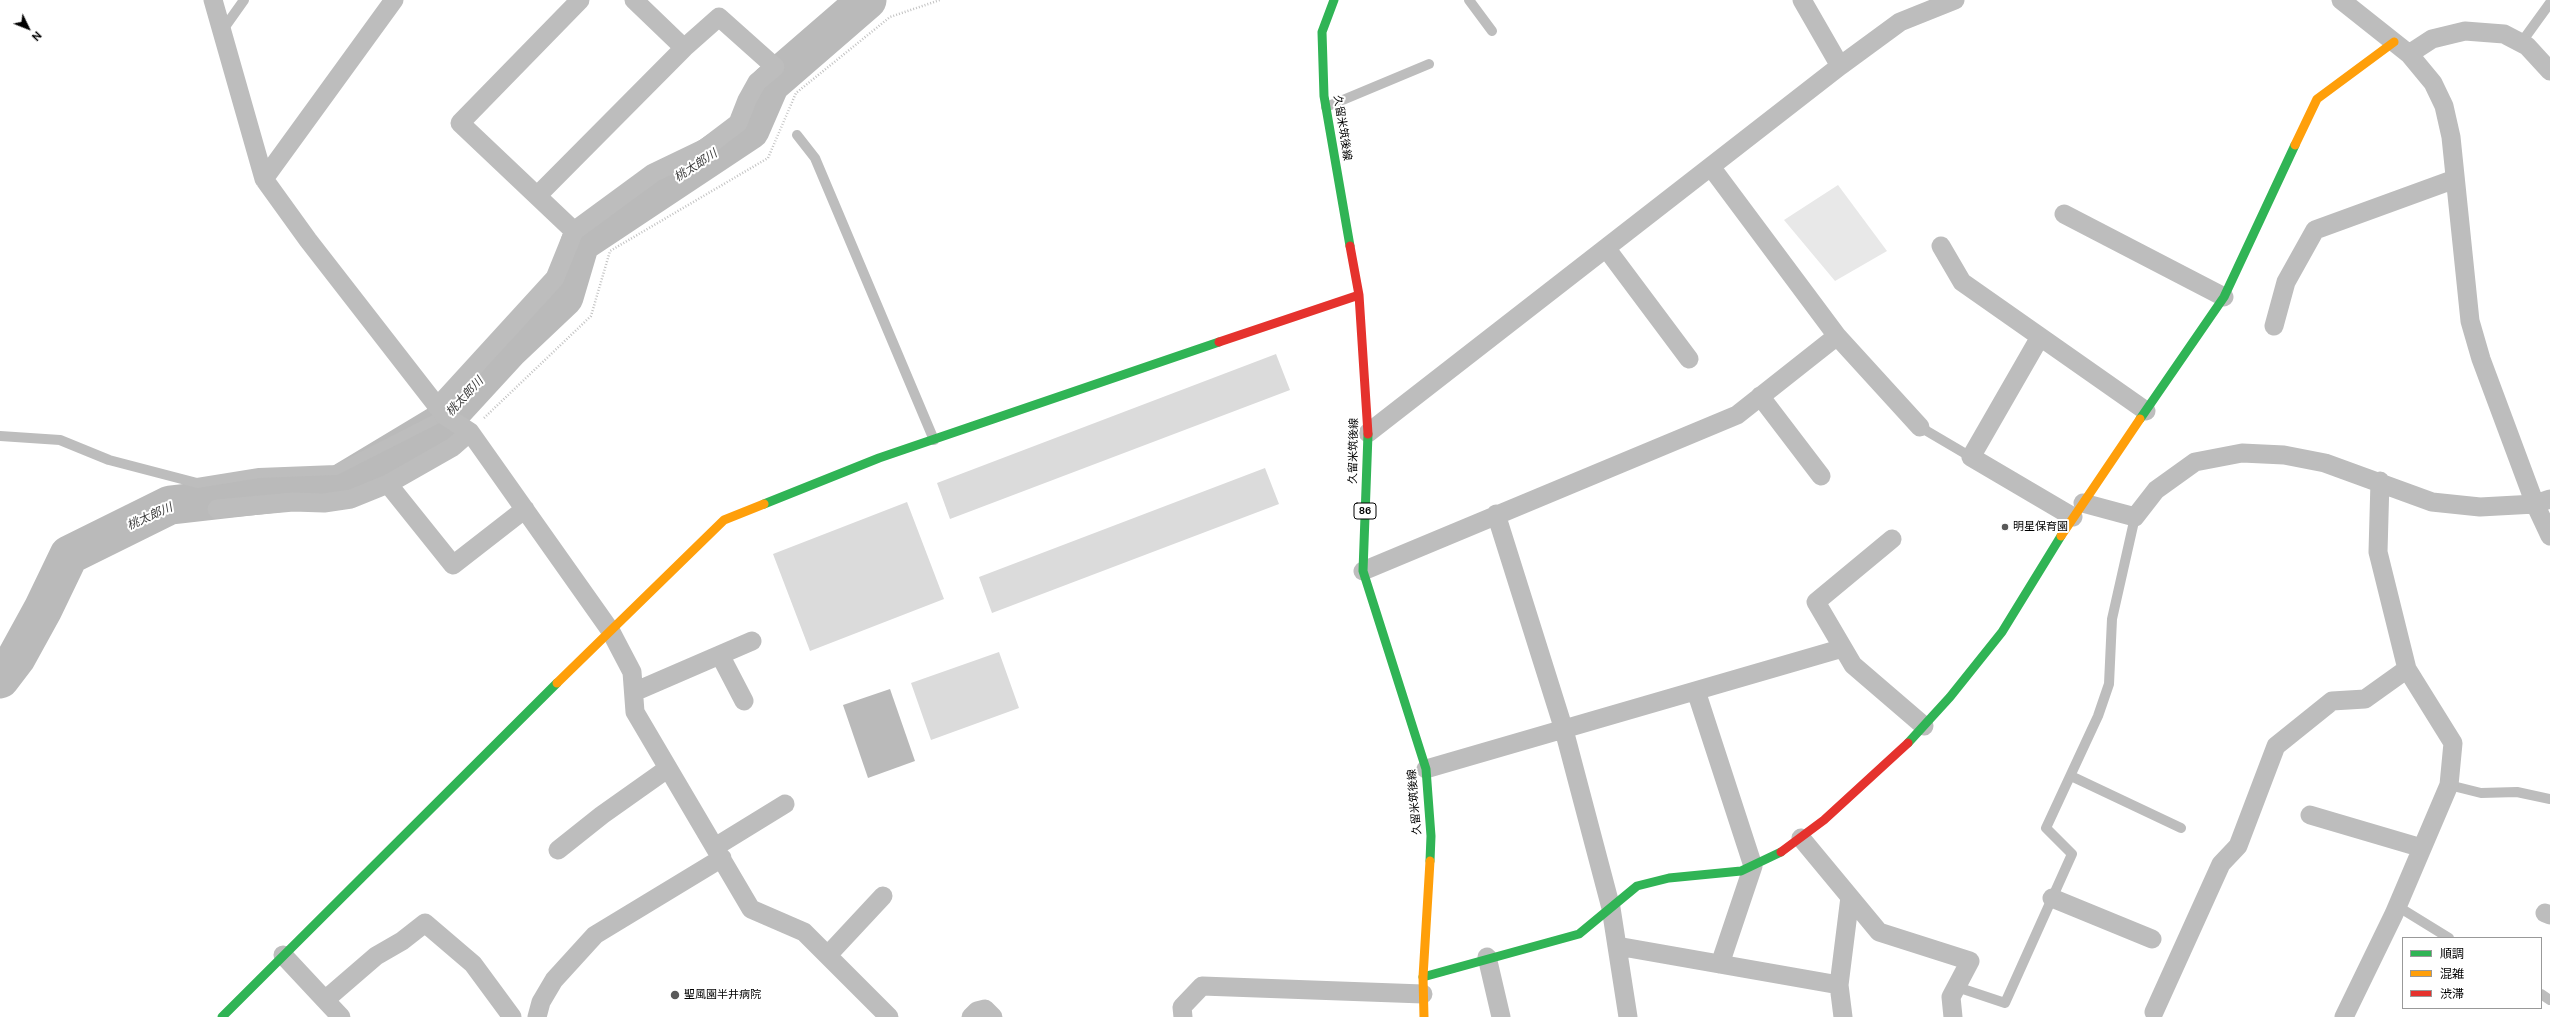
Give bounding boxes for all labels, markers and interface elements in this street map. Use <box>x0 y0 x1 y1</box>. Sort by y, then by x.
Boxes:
north arrow <box>8 8 48 48</box>
text: N <box>29 28 45 44</box>
street label: 久留米筑後線 <box>1330 94 1354 162</box>
water label: 桃太郎川 <box>672 147 720 185</box>
water label: 桃太郎川 <box>443 375 487 419</box>
street label: 久留米筑後線 <box>1347 418 1361 484</box>
water label: 桃太郎川 <box>125 501 175 533</box>
road number: 86 <box>1354 503 1376 519</box>
place label: 明星保育園 <box>2013 520 2068 534</box>
marker: 明星保育園 <box>2000 522 2010 532</box>
street label: 久留米筑後線 <box>1406 769 1424 835</box>
legend <box>2402 937 2542 1009</box>
text: 順調 <box>2440 946 2464 962</box>
text: 混雑 <box>2440 966 2464 982</box>
text: 渋滞 <box>2440 986 2464 1002</box>
place label: 聖風園半井病院 <box>684 988 761 1002</box>
marker: 聖風園半井病院 <box>669 989 681 1001</box>

